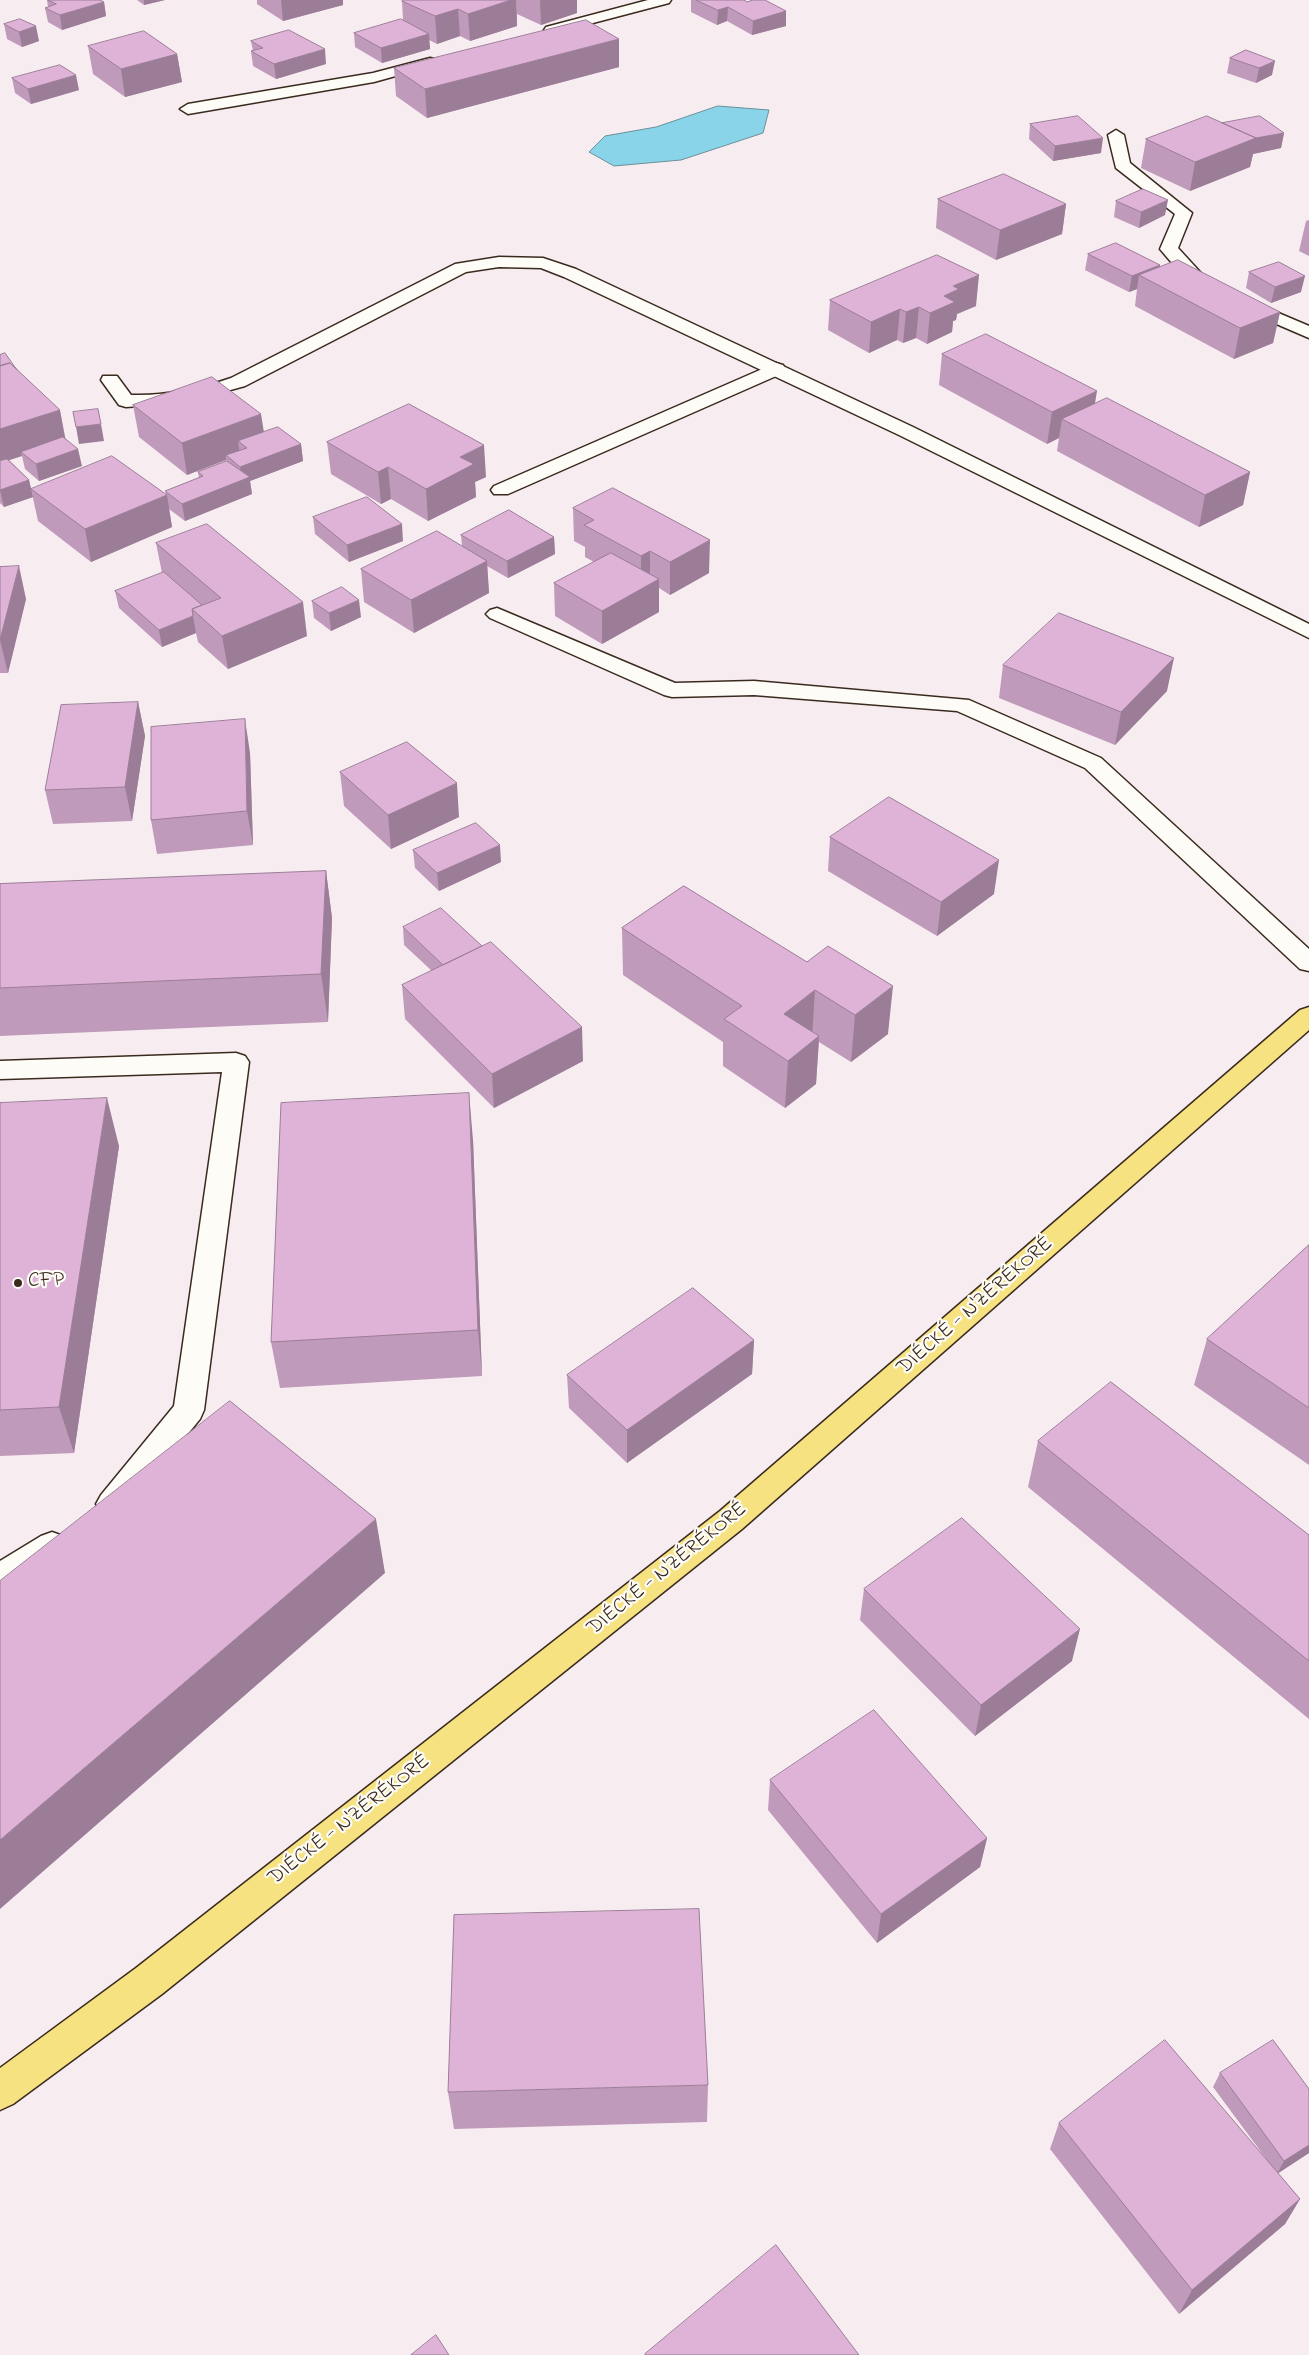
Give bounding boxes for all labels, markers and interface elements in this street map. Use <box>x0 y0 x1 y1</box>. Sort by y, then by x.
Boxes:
street label: DIÉCKÉ - N'ZÉRÉKORÉ <box>893 1232 1059 1382</box>
place label: CFP <box>28 1270 64 1296</box>
marker: CFP <box>12 1277 24 1289</box>
street label: DIÉCKÉ - N'ZÉRÉKORÉ <box>583 1498 753 1642</box>
street label: DIÉCKÉ - N'ZÉRÉKORÉ <box>264 1750 436 1892</box>

